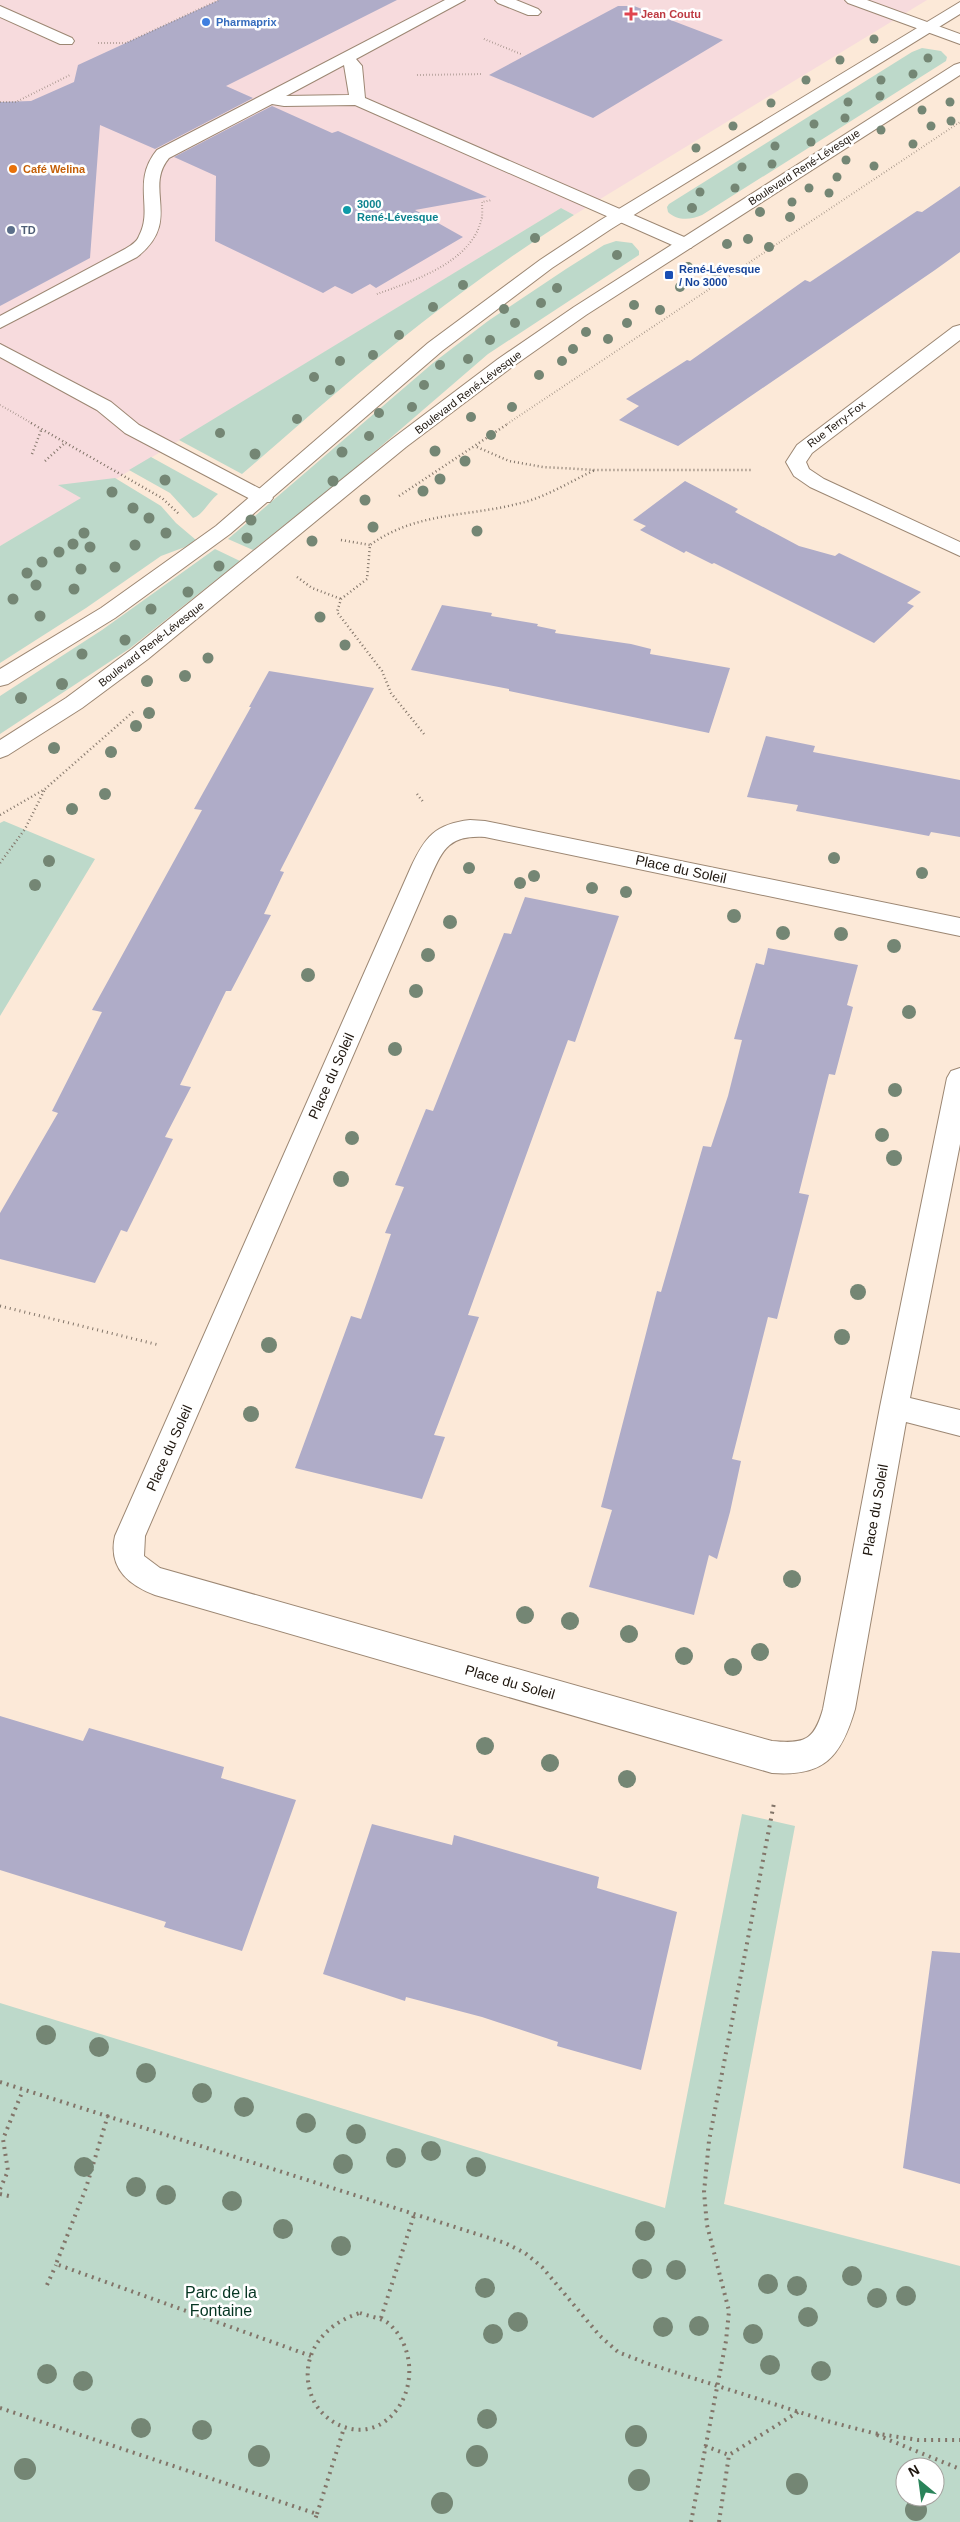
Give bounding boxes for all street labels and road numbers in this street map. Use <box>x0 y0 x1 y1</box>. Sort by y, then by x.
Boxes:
street label: Boulevard René-Lévesque <box>746 126 862 208</box>
street label: Boulevard René-Lévesque <box>412 348 524 436</box>
street label: Rue Terry-Fox <box>805 398 868 450</box>
street label: Boulevard René-Lévesque <box>96 599 206 689</box>
street label: Place du Soleil <box>634 852 728 886</box>
street label: Place du Soleil <box>305 1030 357 1122</box>
street label: Place du Soleil <box>143 1402 195 1494</box>
street label: Place du Soleil <box>859 1463 891 1557</box>
street label: Place du Soleil <box>463 1662 557 1702</box>

